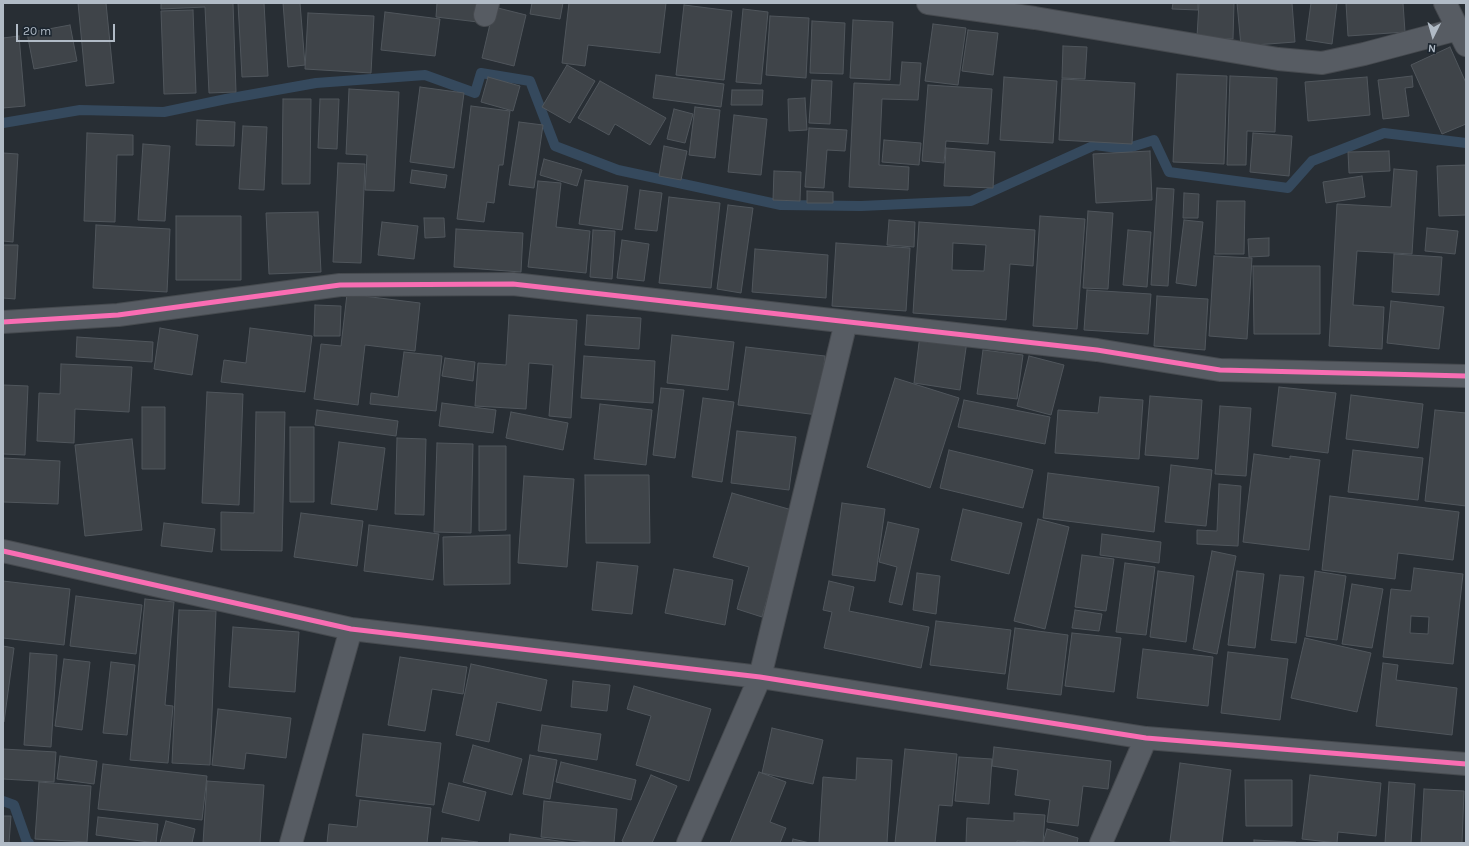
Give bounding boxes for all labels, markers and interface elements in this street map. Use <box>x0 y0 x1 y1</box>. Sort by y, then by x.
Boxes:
scale bar <box>18 16 117 42</box>
north arrow <box>1413 16 1453 56</box>
text: 20 m <box>23 24 51 38</box>
text: N <box>1427 42 1436 55</box>

